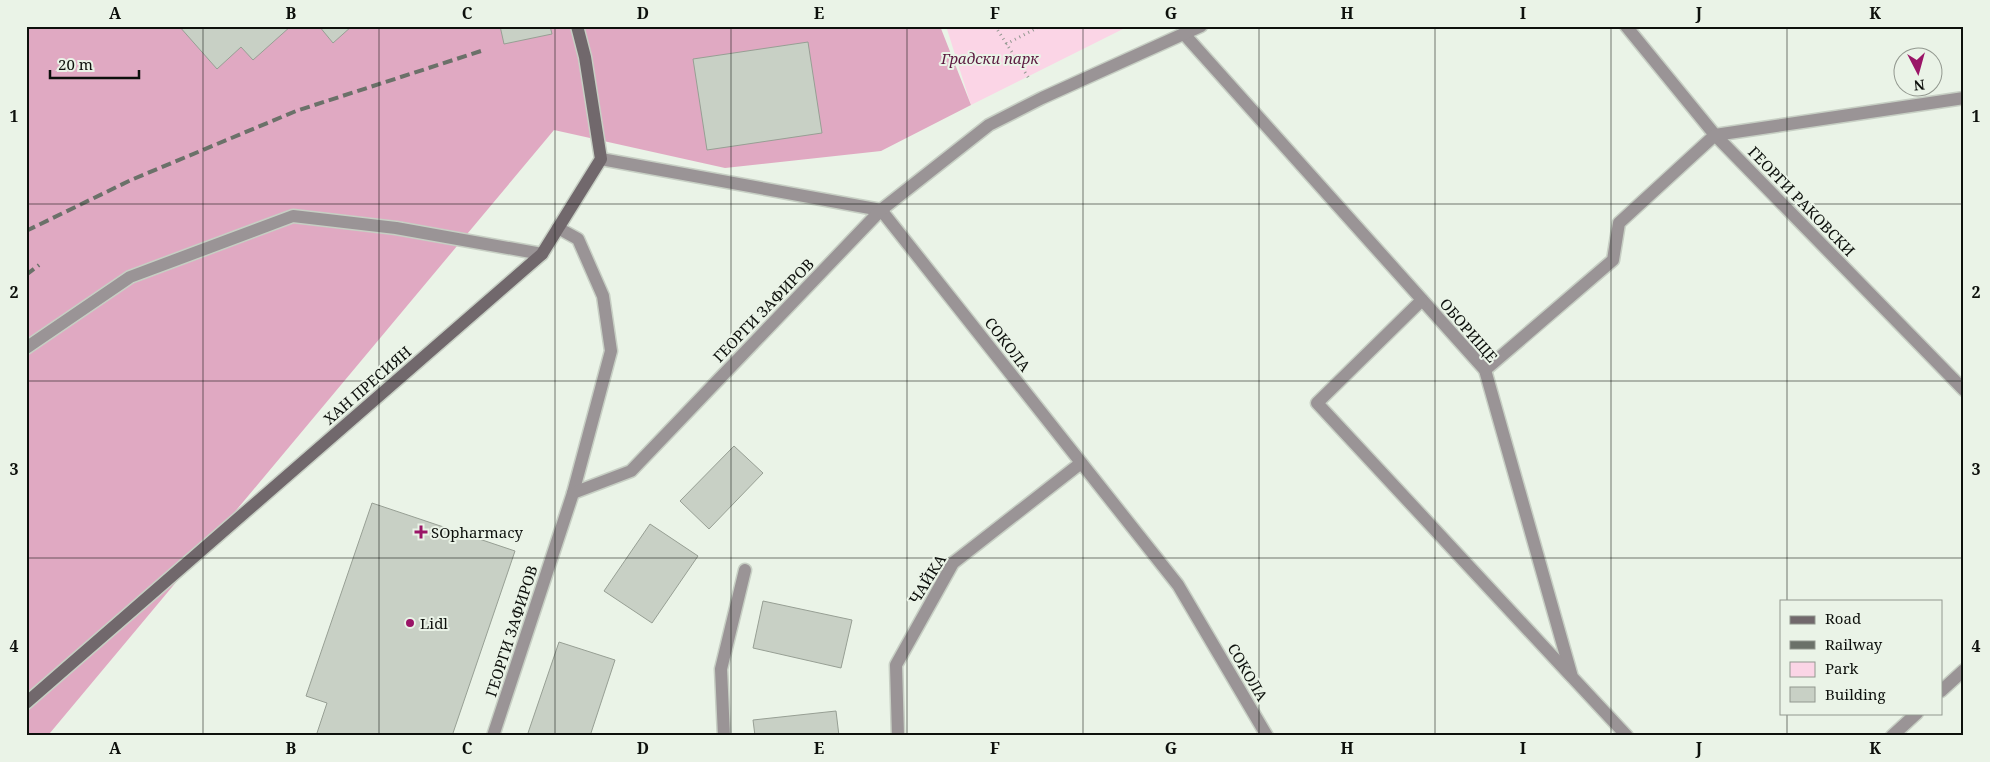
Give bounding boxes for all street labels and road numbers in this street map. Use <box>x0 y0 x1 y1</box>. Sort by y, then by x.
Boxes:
street label: ГЕОРГИ РАКОВСКИ <box>1744 142 1860 260</box>
street label: ГЕОРГИ ЗАФИРОВ <box>708 254 818 366</box>
street label: ОБОРИЩЕ <box>1436 294 1502 366</box>
street label: СОКОЛА <box>981 313 1036 376</box>
street label: ХАН ПРЕСИЯН <box>319 341 415 429</box>
street label: ЧАЙКА <box>904 550 950 608</box>
street label: ГЕОРГИ ЗАФИРОВ <box>480 563 542 699</box>
street label: СОКОЛА <box>1223 639 1273 705</box>

